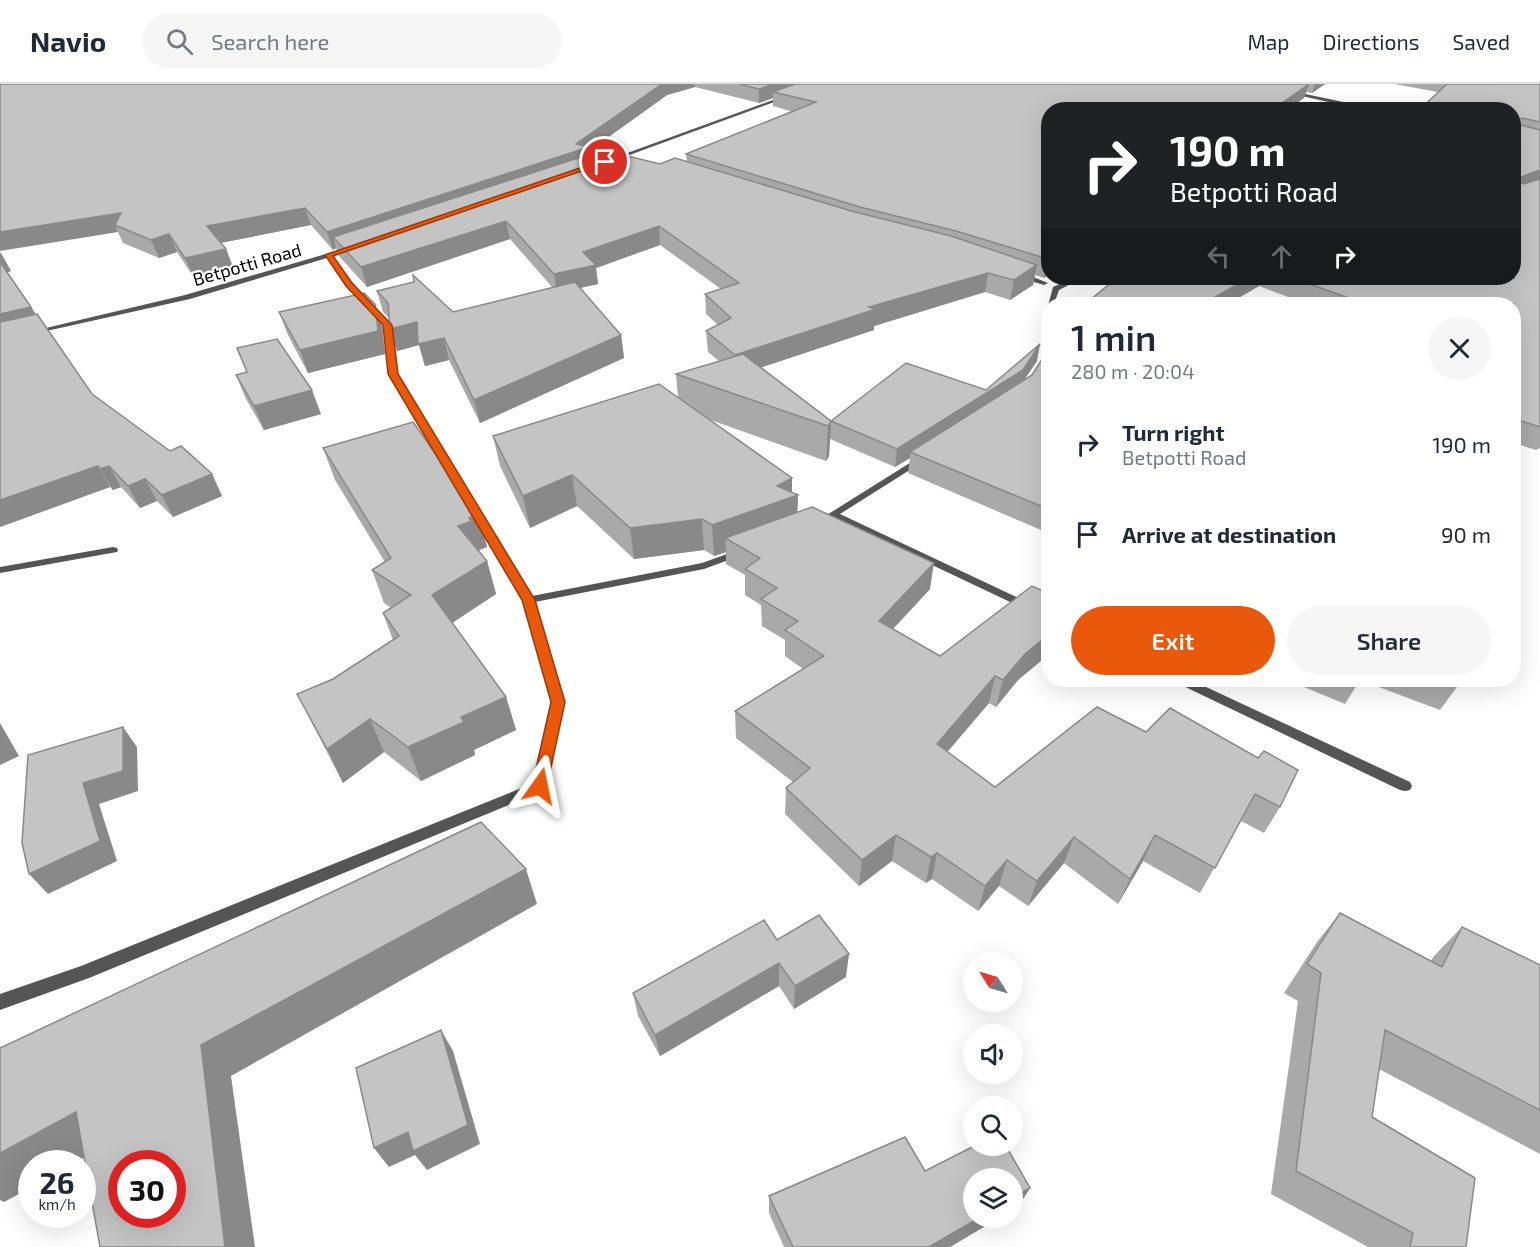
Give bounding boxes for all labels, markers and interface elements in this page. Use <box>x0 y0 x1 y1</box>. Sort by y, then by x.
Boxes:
search box <box>142 14 562 68</box>
text: Navio <box>30 24 106 58</box>
icon: search <box>163 25 196 58</box>
text: Search here <box>211 28 329 54</box>
text: Map <box>1247 29 1290 54</box>
text: Directions <box>1323 29 1419 54</box>
text: Saved <box>1452 29 1510 54</box>
text: 190 m <box>1170 124 1286 174</box>
icon: right <box>1071 126 1149 204</box>
pin <box>579 136 630 187</box>
icon: arrive <box>588 145 621 178</box>
text: Betpotti Road <box>1170 175 1338 207</box>
street label: Betpotti Road <box>190 238 304 290</box>
icon: left <box>1202 240 1235 273</box>
icon: ahead <box>1265 240 1298 273</box>
icon: right <box>1328 240 1361 273</box>
text: 1 min <box>1071 315 1156 358</box>
button: close <box>1428 317 1491 380</box>
text: 280 m · 20:04 <box>1071 359 1194 383</box>
text: Turn right <box>1122 419 1224 445</box>
icon: right <box>1071 428 1104 461</box>
text: 190 m <box>1432 431 1491 457</box>
text: Betpotti Road <box>1122 445 1246 469</box>
icon: arrive <box>1071 518 1104 551</box>
text: Arrive at destination <box>1122 521 1336 547</box>
text: 90 m <box>1441 521 1491 547</box>
button: Exit <box>1071 606 1275 675</box>
button: Share <box>1287 606 1491 675</box>
position arrow <box>508 754 572 818</box>
north arrow <box>963 952 1023 1012</box>
map controls <box>963 952 1023 1228</box>
button: sound <box>963 1024 1023 1084</box>
button: search <box>963 1096 1023 1156</box>
speed limit sign: 30 <box>108 1150 186 1228</box>
text: 26 <box>39 1164 75 1200</box>
button: layers <box>963 1168 1023 1228</box>
text: km/h <box>38 1195 76 1213</box>

